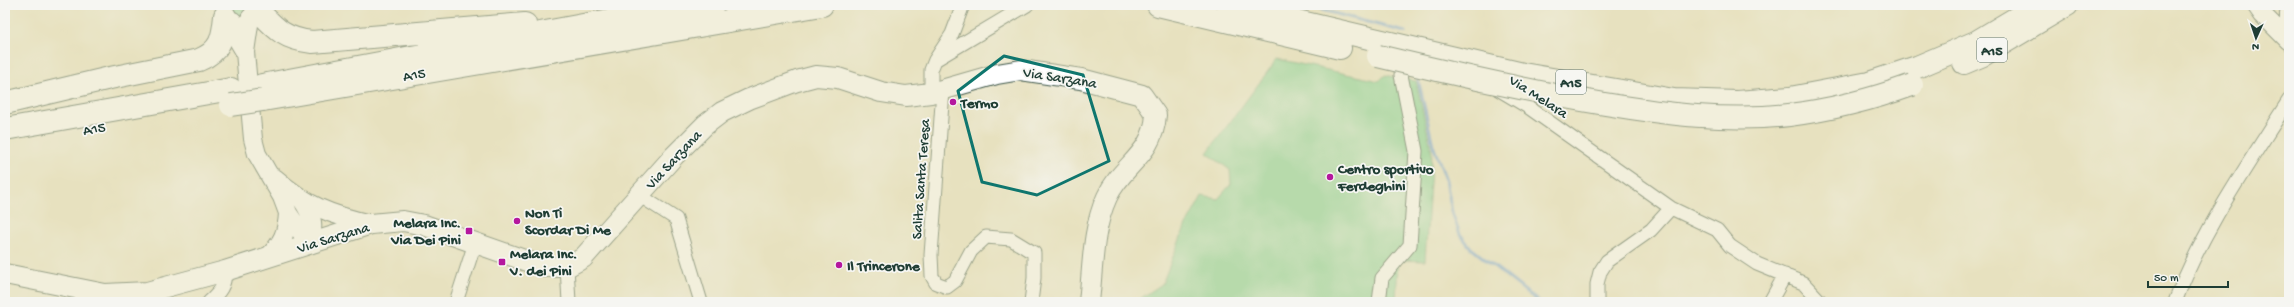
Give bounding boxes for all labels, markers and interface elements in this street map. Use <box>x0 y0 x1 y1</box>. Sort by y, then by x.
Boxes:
north arrow <box>2236 18 2276 58</box>
road number: A15 <box>1977 38 2007 62</box>
text: N <box>2252 40 2259 52</box>
street label: Via Sarzana <box>1021 64 1099 94</box>
street label: A15 <box>402 65 427 87</box>
road number: A15 <box>1556 70 1586 94</box>
street label: Via Melara <box>1504 71 1571 124</box>
place label: Termo <box>960 95 998 113</box>
marker: Termo <box>948 97 958 107</box>
street label: Salita Santa Teresa <box>909 118 935 240</box>
street label: A15 <box>82 119 107 141</box>
street label: Via Sarzana <box>642 127 707 194</box>
place label: Centro sportivo Ferdeghini <box>1337 161 1434 196</box>
marker: Centro sportivo Ferdeghini <box>1325 172 1335 182</box>
place label: Non Ti Scordar Di Me <box>525 205 612 240</box>
place label: Melara Inc. Via Dei Pini <box>390 215 461 250</box>
marker: Non Ti Scordar Di Me <box>512 216 522 226</box>
street label: Via Sarzana <box>294 219 372 259</box>
marker: Melara Inc. Via Dei Pini <box>464 226 474 236</box>
place label: Melara Inc. V. dei Pini <box>509 246 578 281</box>
marker: Melara Inc. V. dei Pini <box>497 257 507 267</box>
place label: Il Trincerone <box>847 258 921 276</box>
marker: Il Trincerone <box>834 260 844 270</box>
scale bar <box>2148 263 2228 289</box>
text: 50 m <box>2154 272 2179 286</box>

